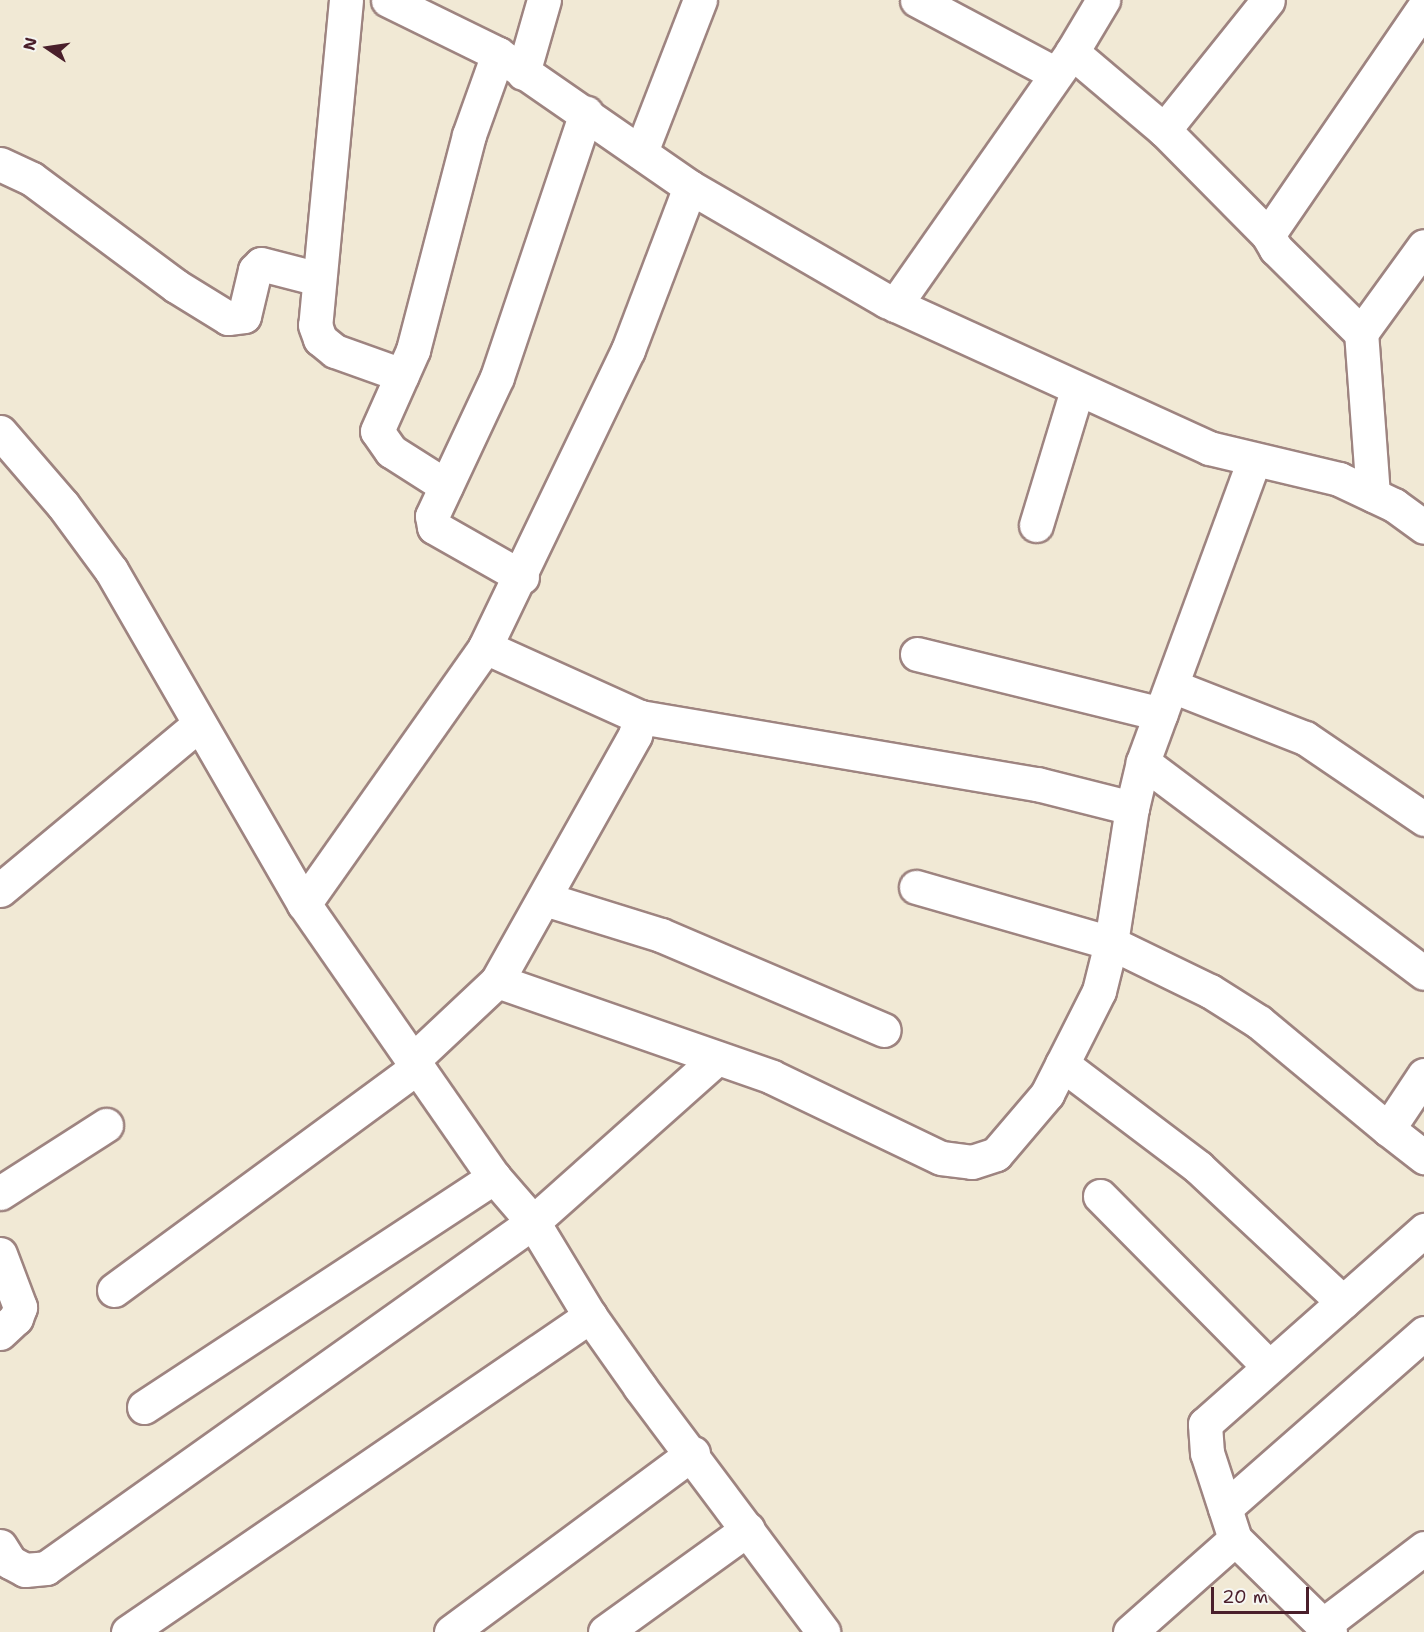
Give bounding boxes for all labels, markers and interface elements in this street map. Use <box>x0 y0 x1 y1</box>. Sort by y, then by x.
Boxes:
north arrow <box>18 18 78 78</box>
text: N <box>18 35 42 52</box>
scale bar <box>1214 1575 1312 1613</box>
text: 20 m <box>1222 1585 1268 1609</box>

